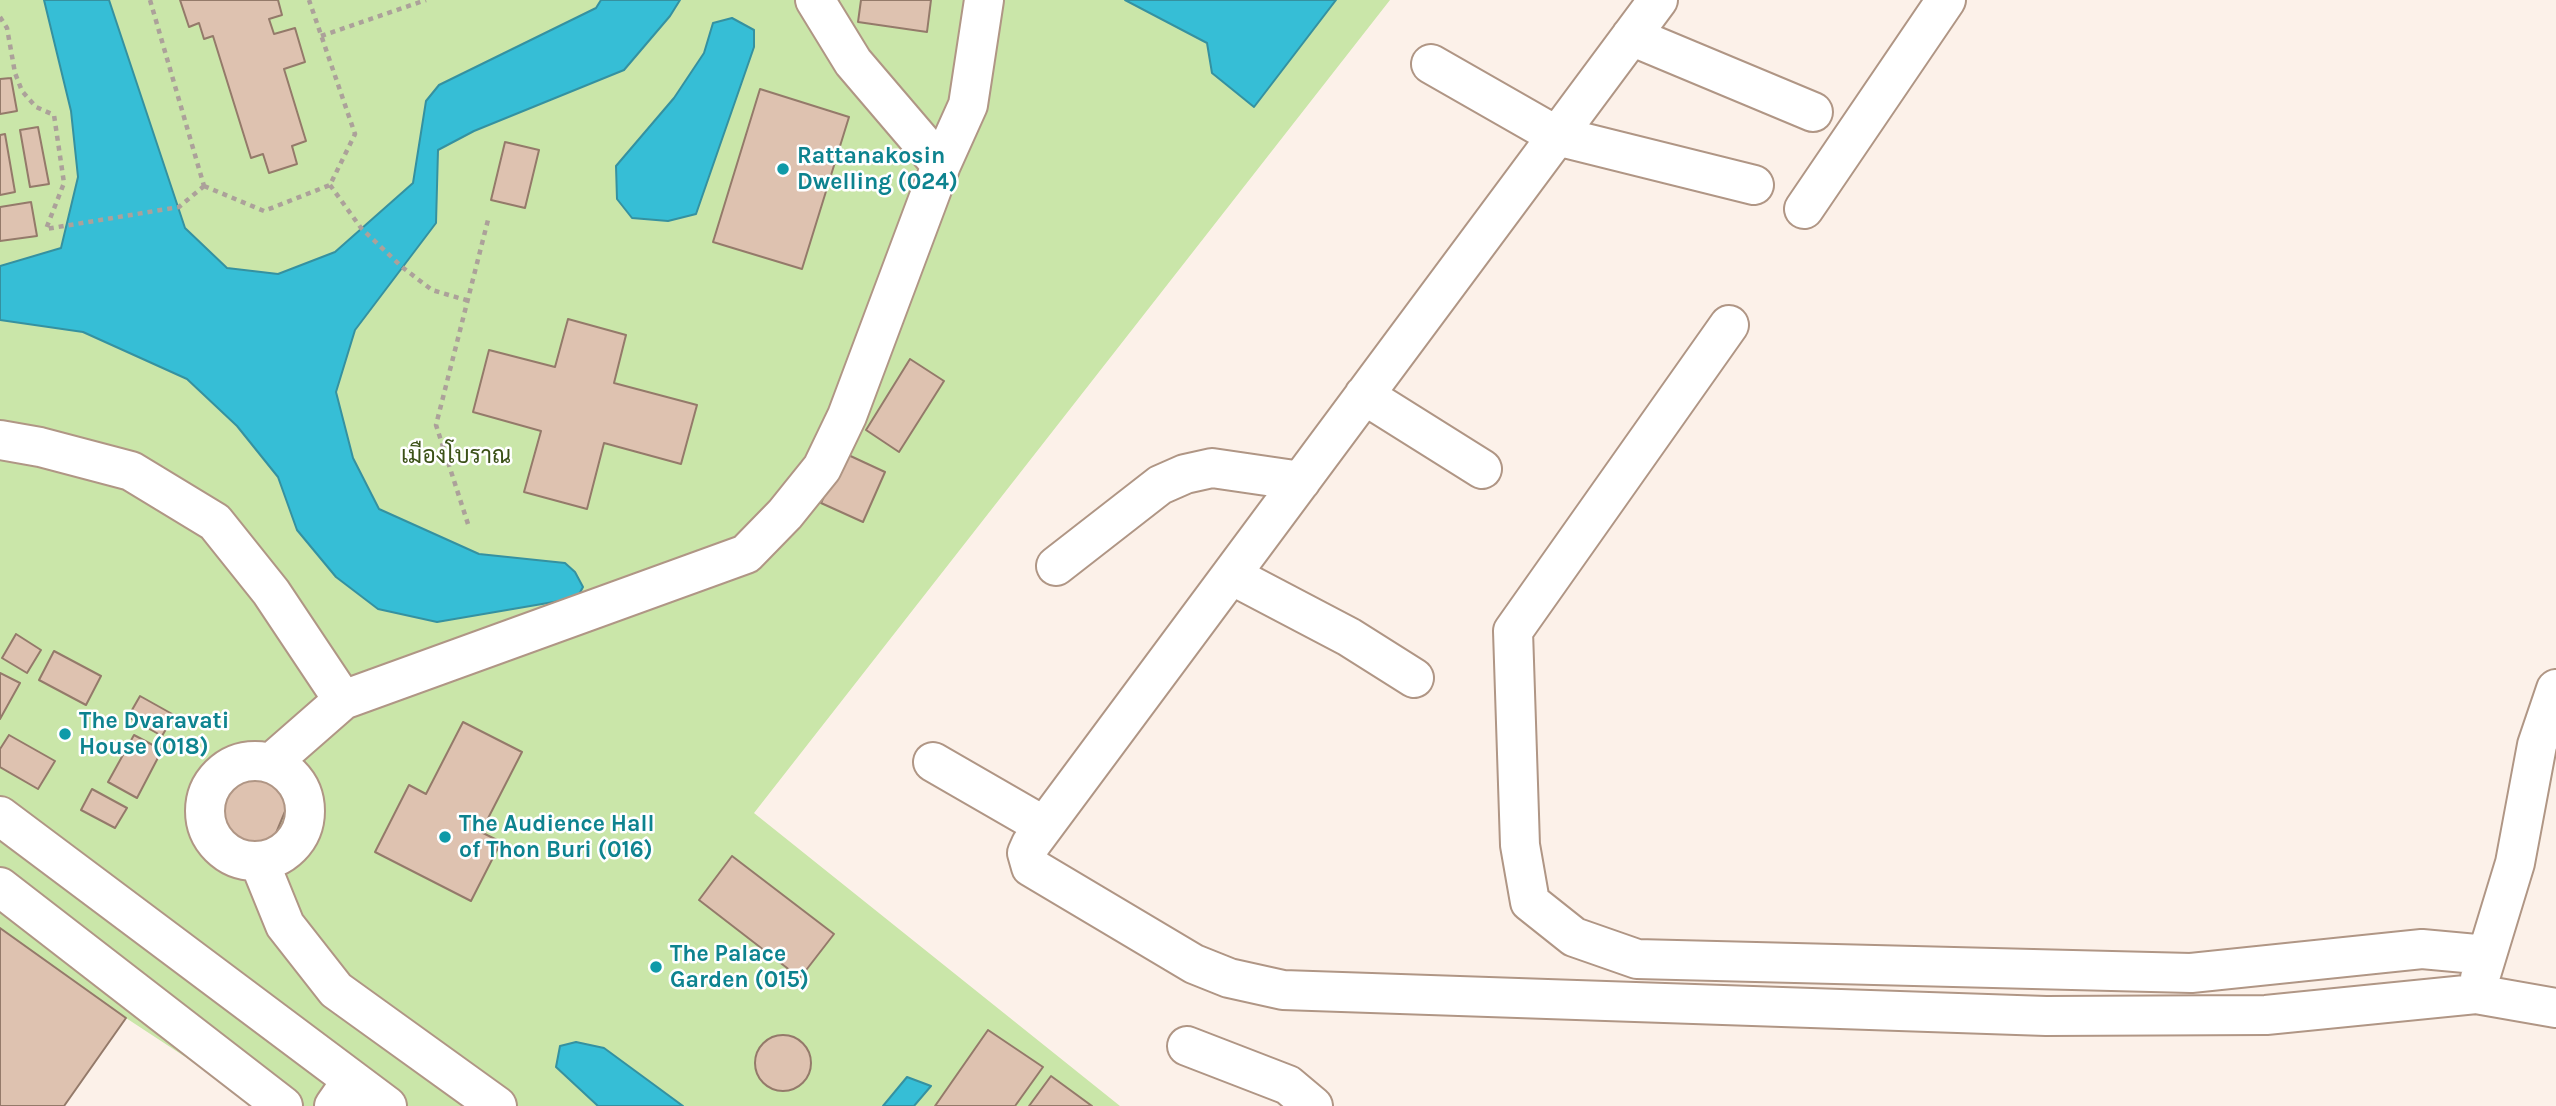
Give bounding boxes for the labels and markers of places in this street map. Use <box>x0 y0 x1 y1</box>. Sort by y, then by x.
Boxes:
place label: Rattanakosin Dwelling (024) <box>797 142 958 196</box>
marker: Rattanakosin Dwelling (024) <box>775 161 791 177</box>
place label: The Dvaravati House (018) <box>79 707 229 761</box>
marker: The Dvaravati House (018) <box>57 726 73 742</box>
place label: The Audience Hall of Thon Buri (016) <box>459 810 654 864</box>
marker: The Audience Hall of Thon Buri (016) <box>437 829 453 845</box>
place label: The Palace Garden (015) <box>670 940 809 994</box>
marker: The Palace Garden (015) <box>648 959 664 975</box>

